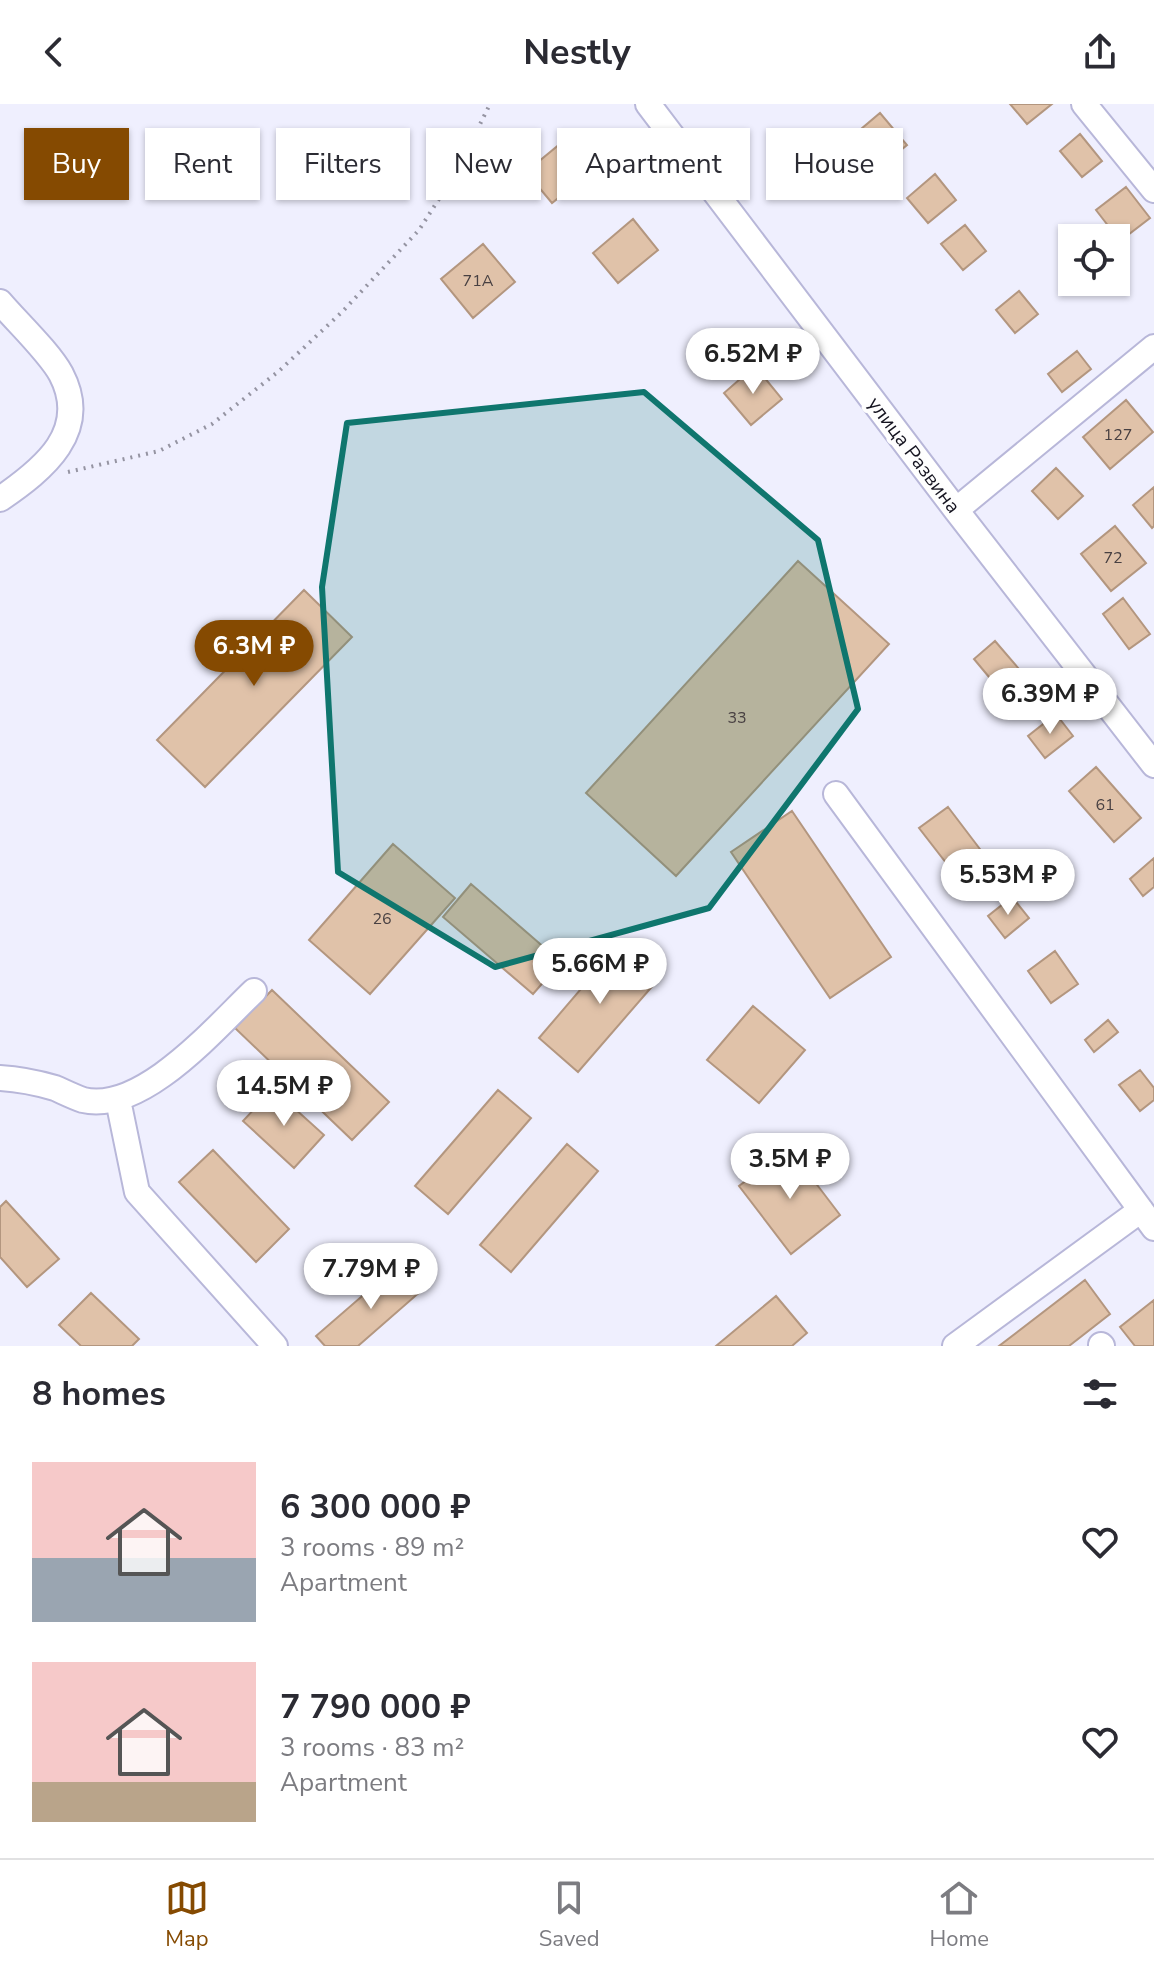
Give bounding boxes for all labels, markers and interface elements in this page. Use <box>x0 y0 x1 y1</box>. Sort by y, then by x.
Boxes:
text: Nestly <box>523 28 631 77</box>
icon: back <box>32 30 76 74</box>
icon: share <box>1078 30 1122 74</box>
chip: Buy <box>24 128 129 200</box>
chip: Rent <box>145 128 260 200</box>
chip: Filters <box>276 128 410 200</box>
chip: New <box>426 128 541 200</box>
chip: Apartment <box>557 128 750 200</box>
chip: House <box>766 128 903 200</box>
map controls <box>1058 224 1130 296</box>
button: locate <box>1058 224 1130 296</box>
house number: 71А <box>463 270 494 292</box>
pin: 6.52M ₽ <box>679 328 827 396</box>
text: 6.52M ₽ <box>704 336 802 371</box>
street label: улица Развина <box>861 391 967 519</box>
house number: 127 <box>1104 424 1132 446</box>
house number: 72 <box>1103 547 1123 569</box>
pin: 6.3M ₽ <box>189 620 319 688</box>
text: 6.3M ₽ <box>213 628 295 663</box>
pin: 6.39M ₽ <box>976 668 1124 736</box>
text: 6.39M ₽ <box>1001 676 1099 711</box>
house number: 33 <box>727 707 747 729</box>
house number: 61 <box>1095 794 1115 816</box>
pin: 5.53M ₽ <box>934 849 1082 917</box>
text: 5.53M ₽ <box>959 857 1057 892</box>
house number: 26 <box>372 908 392 930</box>
pin: 5.66M ₽ <box>526 938 674 1006</box>
text: 5.66M ₽ <box>551 946 649 981</box>
pin: 14.5M ₽ <box>210 1060 358 1128</box>
text: 14.5M ₽ <box>235 1068 333 1103</box>
pin: 3.5M ₽ <box>725 1133 855 1201</box>
text: 3.5M ₽ <box>749 1141 831 1176</box>
pin: 7.79M ₽ <box>297 1243 445 1311</box>
text: 7.79M ₽ <box>322 1251 420 1286</box>
text: 8 homes <box>32 1371 166 1417</box>
icon: filters <box>1078 1372 1122 1416</box>
text: 6 300 000 ₽ <box>280 1484 471 1530</box>
icon: home <box>96 1494 192 1590</box>
icon: heart <box>1078 1520 1122 1564</box>
text: 3 rooms · 89 m² <box>280 1530 464 1565</box>
text: Apartment <box>280 1565 407 1600</box>
text: 7 790 000 ₽ <box>280 1684 471 1730</box>
icon: home <box>96 1694 192 1790</box>
icon: heart <box>1078 1720 1122 1764</box>
text: 3 rooms · 83 m² <box>280 1730 464 1765</box>
text: Apartment <box>280 1765 407 1800</box>
tab: Map <box>165 1876 209 1954</box>
tab: Saved <box>539 1876 600 1954</box>
tab: Home <box>930 1876 989 1954</box>

